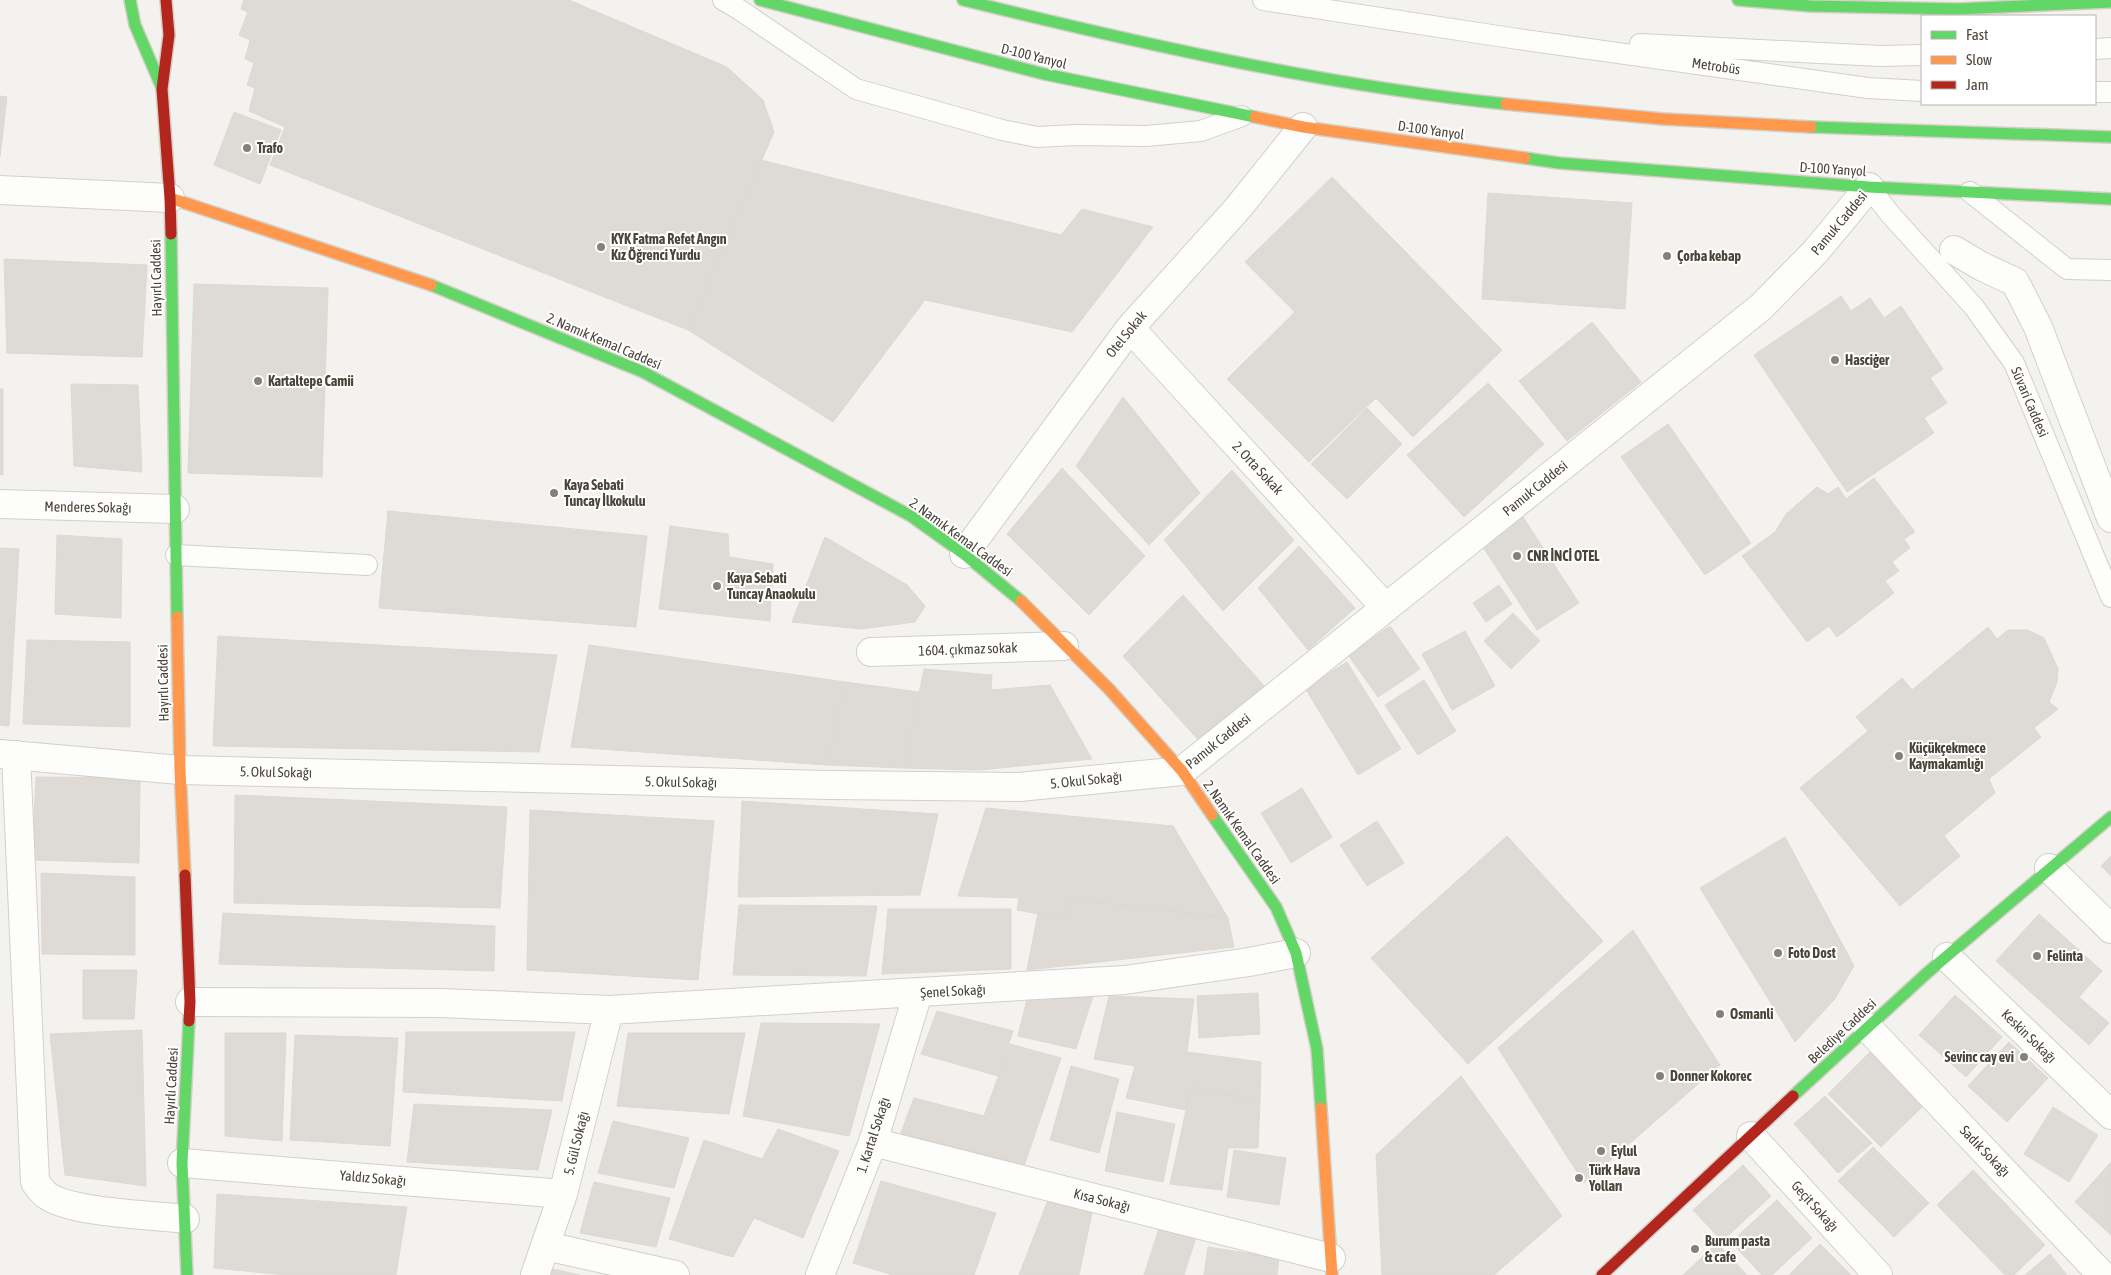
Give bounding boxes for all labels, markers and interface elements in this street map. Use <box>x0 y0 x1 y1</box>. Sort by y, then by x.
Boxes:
legend <box>1921 15 2096 105</box>
text: Fast <box>1966 26 1988 43</box>
street label: D-100 Yanyol <box>1000 40 1069 72</box>
text: Slow <box>1966 51 1992 68</box>
street label: Metrobüs <box>1691 55 1741 77</box>
text: Jam <box>1966 76 1989 93</box>
street label: D-100 Yanyol <box>1397 117 1466 143</box>
place label: Trafo <box>257 140 284 156</box>
marker: Trafo <box>241 142 253 154</box>
street label: D-100 Yanyol <box>1799 159 1867 179</box>
street label: Pamuk Caddesi <box>1808 188 1870 258</box>
place label: KYK Fatma Refet Angın Kız Öğrenci Yurdu <box>611 231 727 263</box>
street label: Hayırlı Caddesi <box>147 239 165 317</box>
marker: KYK Fatma Refet Angın Kız Öğrenci Yurdu <box>595 241 607 253</box>
place label: Çorba kebap <box>1677 248 1741 264</box>
marker: Çorba kebap <box>1661 250 1673 262</box>
street label: Otel Sokak <box>1102 307 1150 361</box>
street label: 2. Namık Kemal Caddesi <box>544 310 664 372</box>
place label: Hasciġer <box>1845 352 1890 368</box>
marker: Hasciġer <box>1829 354 1841 366</box>
street label: Süvari Caddesi <box>2008 365 2052 439</box>
place label: Kartaltepe Camii <box>268 373 354 389</box>
marker: Kartaltepe Camii <box>252 375 264 387</box>
street label: 2. Orta Sokak <box>1229 438 1287 498</box>
street label: Pamuk Caddesi <box>1499 457 1571 519</box>
place label: Kaya Sebati Tuncay İlkokulu <box>564 477 646 509</box>
marker: Kaya Sebati Tuncay İlkokulu <box>548 487 560 499</box>
street label: 2. Namık Kemal Caddesi <box>907 494 1015 580</box>
street label: Menderes Sokağı <box>44 498 132 516</box>
place label: CNR İNCİ OTEL <box>1527 547 1600 564</box>
marker: CNR İNCİ OTEL <box>1511 550 1523 562</box>
place label: Kaya Sebati Tuncay Anaokulu <box>727 570 816 602</box>
marker: Kaya Sebati Tuncay Anaokulu <box>711 580 723 592</box>
street label: 1604. çıkmaz sokak <box>918 639 1018 659</box>
street label: Hayırlı Caddesi <box>154 644 172 722</box>
street label: Pamuk Caddesi <box>1182 710 1254 772</box>
place label: Küçükçekmece Kaymakamlığı <box>1909 740 1986 772</box>
marker: Küçükçekmece Kaymakamlığı <box>1893 750 1905 762</box>
street label: 5. Okul Sokağı <box>240 763 312 781</box>
street label: 5. Okul Sokağı <box>1049 768 1123 792</box>
street label: 5. Okul Sokağı <box>645 773 717 791</box>
street label: 2. Namık Kemal Caddesi <box>1200 777 1284 887</box>
place label: Foto Dost <box>1788 945 1836 961</box>
marker: Foto Dost <box>1772 947 1784 959</box>
place label: Felinta <box>2047 948 2083 964</box>
marker: Felinta <box>2031 950 2043 962</box>
street label: Şenel Sokağı <box>920 981 986 1001</box>
street label: Belediye Caddesi <box>1805 995 1879 1067</box>
place label: Osmanli <box>1730 1006 1773 1022</box>
street label: Keskin Sokağı <box>1998 1006 2060 1066</box>
marker: Osmanli <box>1714 1008 1726 1020</box>
street label: Hayırlı Caddesi <box>161 1047 181 1125</box>
place label: Sevinc cay evi <box>1944 1049 2014 1065</box>
marker: Sevinc cay evi <box>2018 1051 2030 1063</box>
place label: Donner Kokorec <box>1670 1068 1752 1084</box>
marker: Donner Kokorec <box>1654 1070 1666 1082</box>
street label: 1. Kartal Sokağı <box>853 1095 893 1175</box>
street label: 5. Gül Sokağı <box>560 1109 592 1177</box>
street label: Sadık Sokağı <box>1957 1122 2013 1180</box>
place label: Eylul <box>1611 1143 1637 1159</box>
marker: Eylul <box>1595 1145 1607 1157</box>
place label: Türk Hava Yolları <box>1588 1162 1641 1194</box>
street label: Yaldız Sokağı <box>339 1167 407 1189</box>
marker: Türk Hava Yolları <box>1573 1172 1585 1184</box>
street label: Geçit Sokağı <box>1788 1177 1842 1235</box>
street label: Kısa Sokağı <box>1072 1185 1132 1215</box>
place label: Burum pasta & cafe <box>1705 1233 1770 1265</box>
marker: Burum pasta & cafe <box>1689 1243 1701 1255</box>

